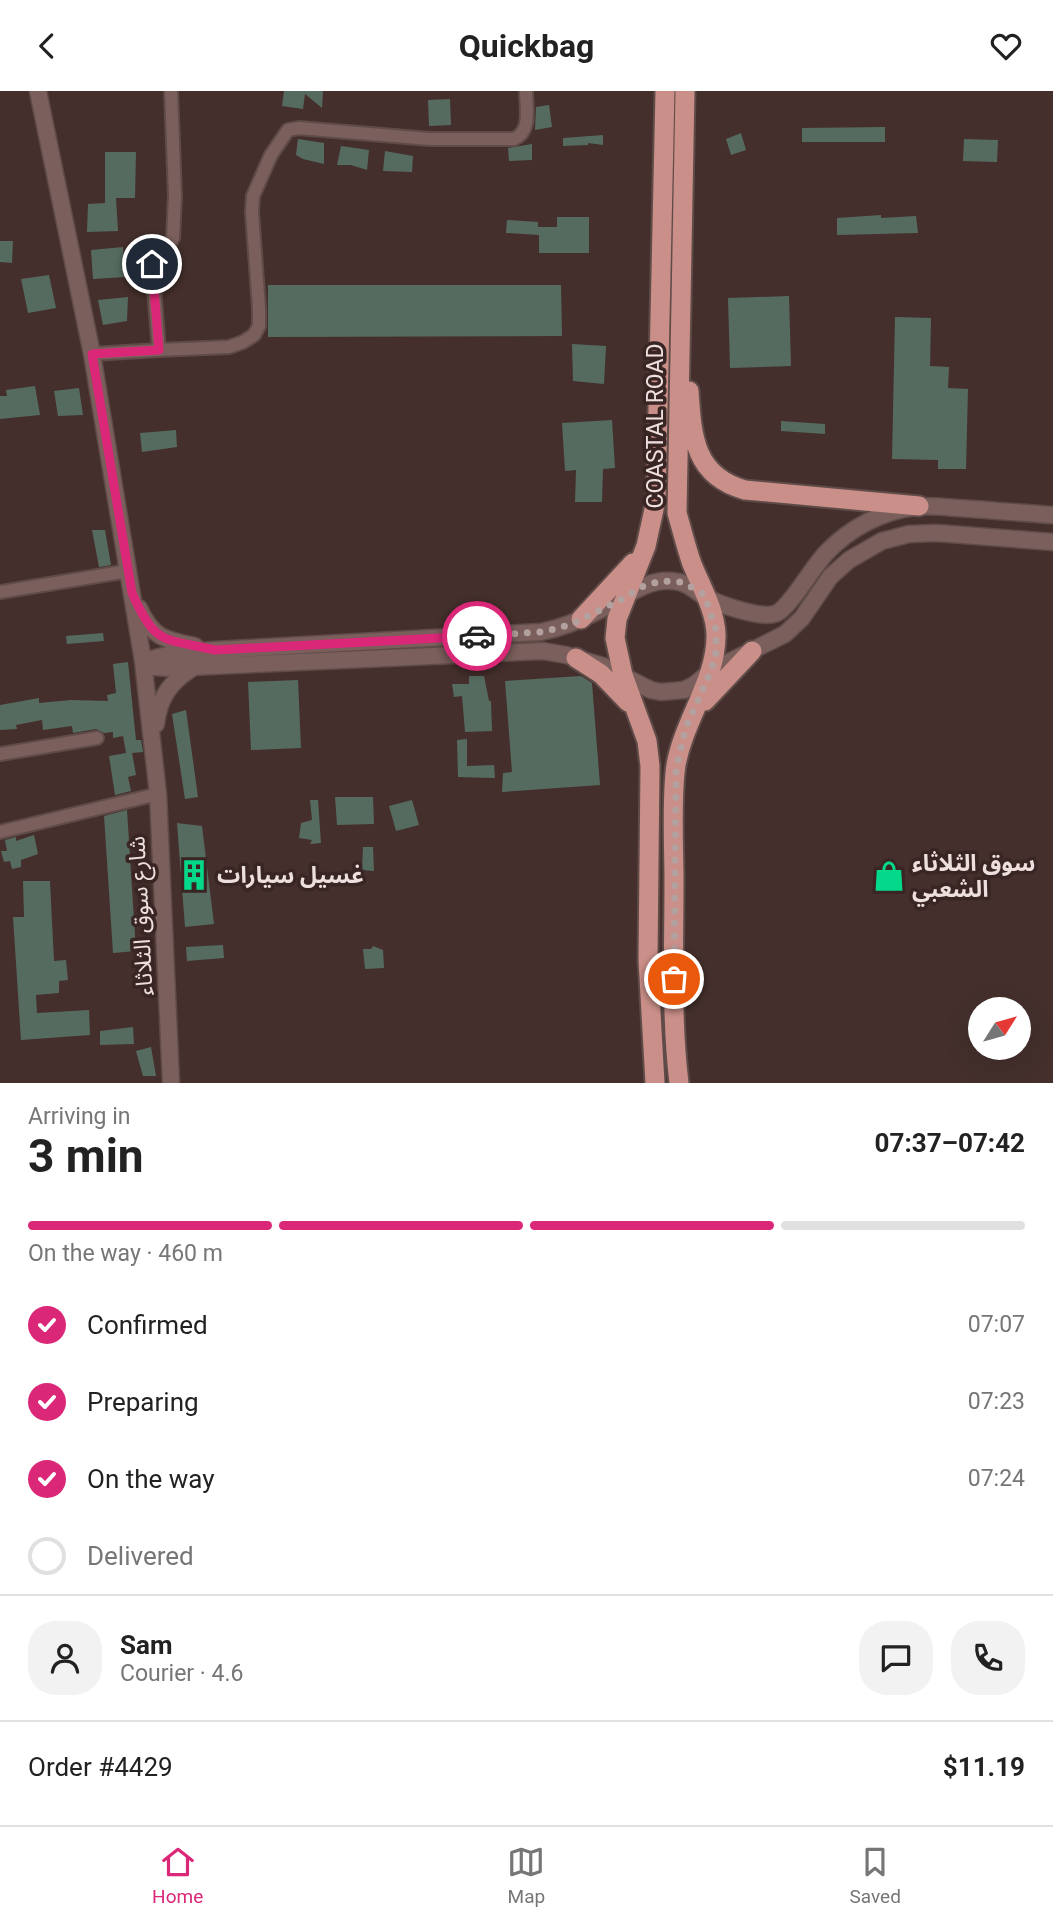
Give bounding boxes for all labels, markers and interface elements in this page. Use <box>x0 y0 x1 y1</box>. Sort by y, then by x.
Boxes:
icon: back <box>28 27 66 65</box>
text: Quickbag <box>459 27 594 65</box>
icon: heart <box>987 27 1025 65</box>
pin <box>122 234 182 294</box>
icon: home <box>133 245 171 283</box>
street label: COASTAL ROAD <box>642 343 669 509</box>
courier <box>442 601 512 671</box>
icon: car <box>458 617 496 655</box>
street label: شارع سوق الثلاثاء <box>123 835 162 996</box>
place label: سوق الثلاثاء الشعبي <box>912 850 1035 907</box>
building icon: غسيل سيارات <box>177 858 211 892</box>
shop icon: سوق الثلاثاء الشعبي <box>872 859 906 893</box>
place label: غسيل سيارات <box>217 862 364 889</box>
pin <box>644 949 704 1009</box>
icon: bag <box>655 960 693 998</box>
north arrow <box>968 997 1031 1061</box>
map controls <box>968 997 1031 1060</box>
text: Arriving in <box>28 1103 131 1130</box>
text: 07:37–07:42 <box>875 1128 1025 1158</box>
text: 3 min <box>28 1129 144 1183</box>
text: On the way · 460 m <box>28 1240 223 1267</box>
icon: check <box>28 1306 66 1344</box>
text: Confirmed <box>87 1310 208 1340</box>
text: 07:07 <box>968 1311 1025 1338</box>
icon: check <box>28 1383 66 1421</box>
text: Preparing <box>87 1387 199 1417</box>
text: 07:23 <box>968 1388 1025 1415</box>
icon: check <box>28 1460 66 1498</box>
text: On the way <box>87 1464 215 1494</box>
text: 07:24 <box>968 1465 1025 1492</box>
text: Delivered <box>87 1541 194 1571</box>
button: person <box>28 1621 102 1695</box>
button: chat <box>859 1621 933 1695</box>
button: phone <box>951 1621 1025 1695</box>
text: Sam <box>120 1630 172 1660</box>
text: Courier · 4.6 <box>120 1660 243 1687</box>
text: Order #4429 <box>28 1752 173 1782</box>
text: $11.19 <box>943 1752 1025 1782</box>
tab: Home <box>152 1843 203 1908</box>
tab: Map <box>507 1843 545 1908</box>
tab: Saved <box>850 1843 901 1908</box>

